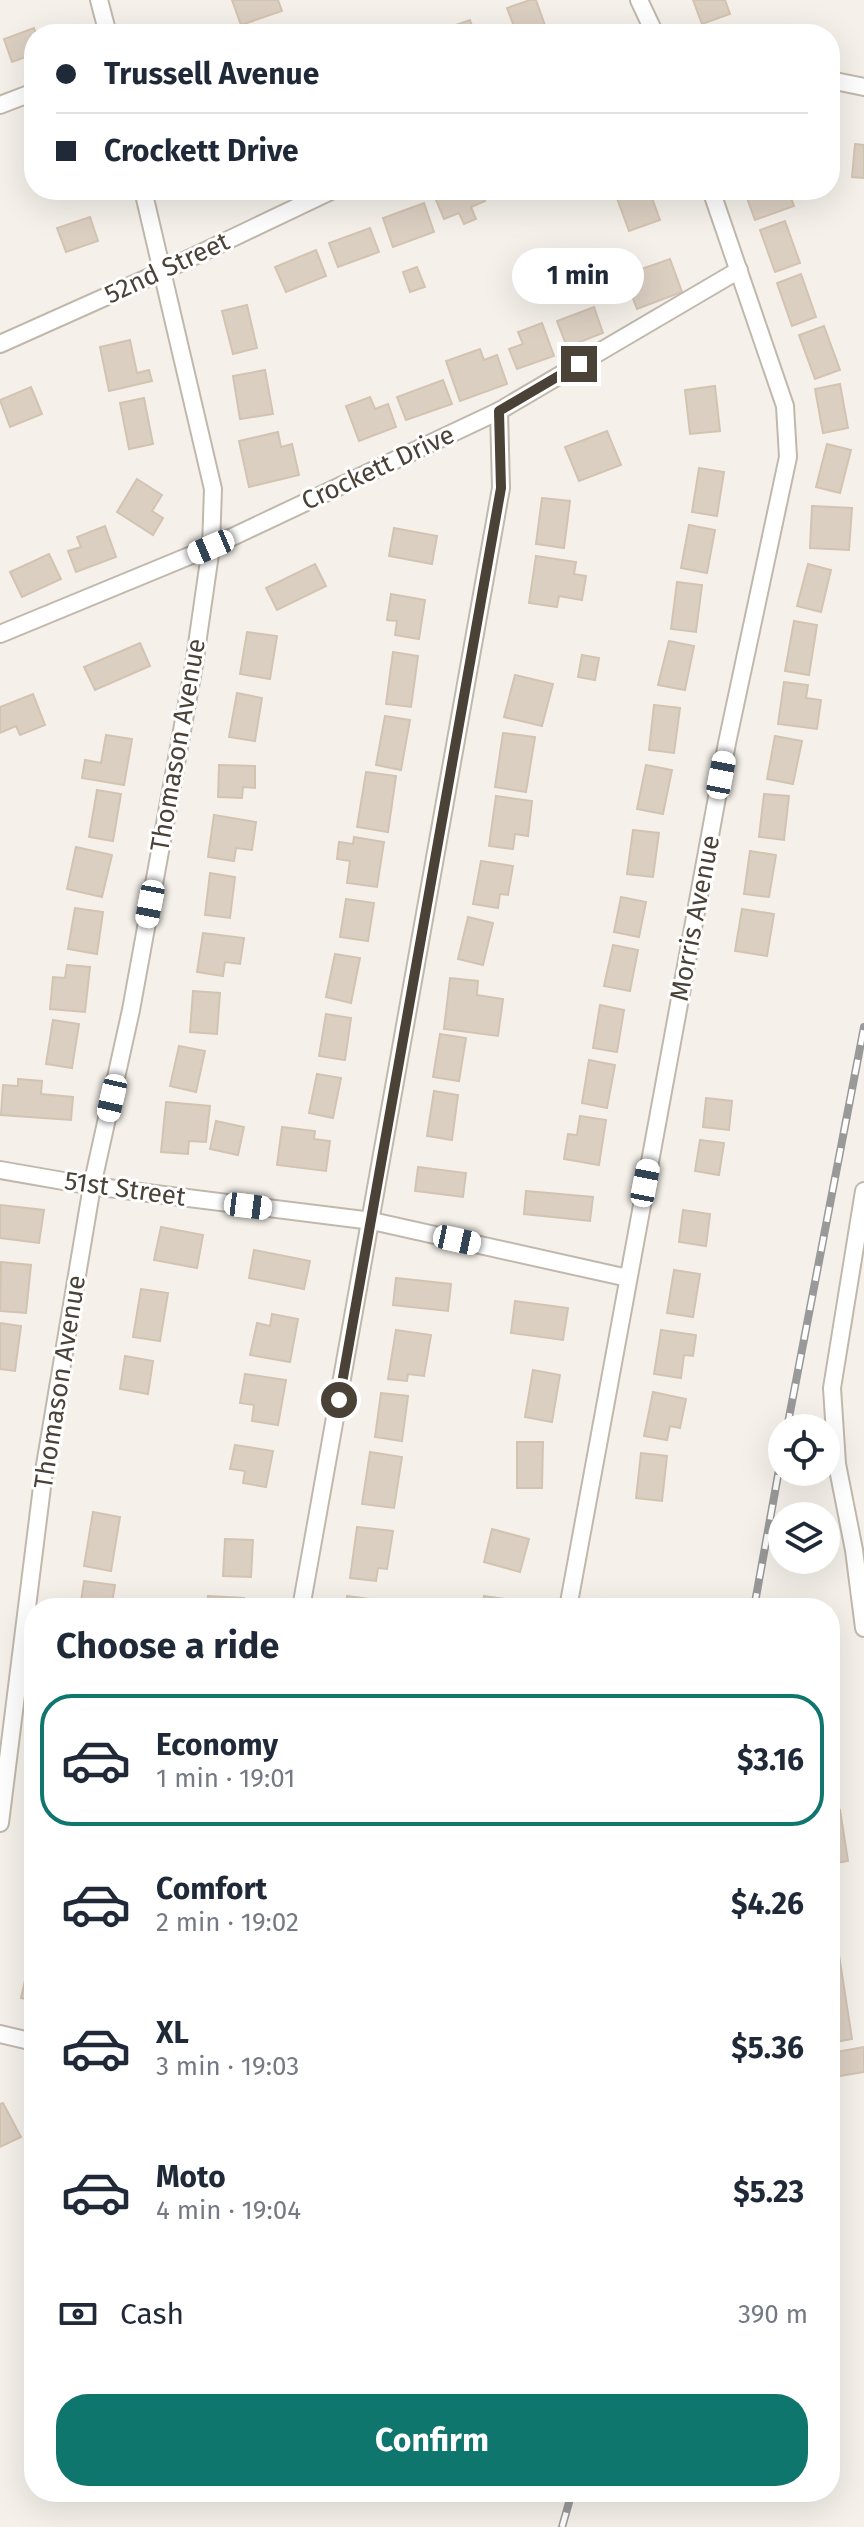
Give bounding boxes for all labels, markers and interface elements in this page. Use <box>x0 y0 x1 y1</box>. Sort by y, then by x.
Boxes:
text: Trussell Avenue <box>104 56 319 92</box>
text: Crockett Drive <box>104 133 299 169</box>
street label: 52nd Street <box>100 225 235 310</box>
callout: 1 min <box>513 248 645 304</box>
text: 1 min <box>547 260 609 291</box>
route end <box>561 346 597 382</box>
street label: Crockett Drive <box>297 419 459 517</box>
car <box>184 527 238 567</box>
street label: Thomason Avenue <box>144 636 212 854</box>
car <box>705 749 737 801</box>
street label: Morris Avenue <box>664 833 726 1003</box>
car <box>134 878 166 930</box>
car <box>95 1072 129 1124</box>
car <box>629 1157 661 1209</box>
street label: 51st Street <box>62 1165 188 1213</box>
car <box>223 1191 273 1221</box>
car <box>431 1223 483 1257</box>
street label: Thomason Avenue <box>28 1273 92 1491</box>
route start <box>321 1382 357 1418</box>
map controls <box>768 1414 840 1574</box>
button: locate <box>768 1414 840 1486</box>
button: layers <box>768 1502 840 1574</box>
text: Choose a ride <box>56 1624 279 1668</box>
icon: car <box>60 1724 132 1796</box>
text: Economy <box>156 1727 278 1763</box>
text: $3.16 <box>737 1742 804 1778</box>
text: 1 min · 19:01 <box>156 1763 295 1794</box>
icon: car <box>60 1868 132 1940</box>
text: Comfort <box>156 1871 267 1907</box>
text: $4.26 <box>731 1886 804 1922</box>
text: 2 min · 19:02 <box>156 1907 299 1938</box>
icon: car <box>60 2012 132 2084</box>
text: XL <box>156 2015 189 2051</box>
text: $5.36 <box>731 2030 804 2066</box>
text: 3 min · 19:03 <box>156 2051 299 2082</box>
icon: car <box>60 2156 132 2228</box>
text: Moto <box>156 2159 226 2195</box>
text: $5.23 <box>733 2174 804 2210</box>
text: 4 min · 19:04 <box>156 2195 301 2226</box>
icon: cash <box>56 2292 100 2336</box>
text: Cash <box>120 2296 184 2332</box>
text: 390 m <box>738 2299 808 2330</box>
button: Confirm <box>56 2394 808 2486</box>

